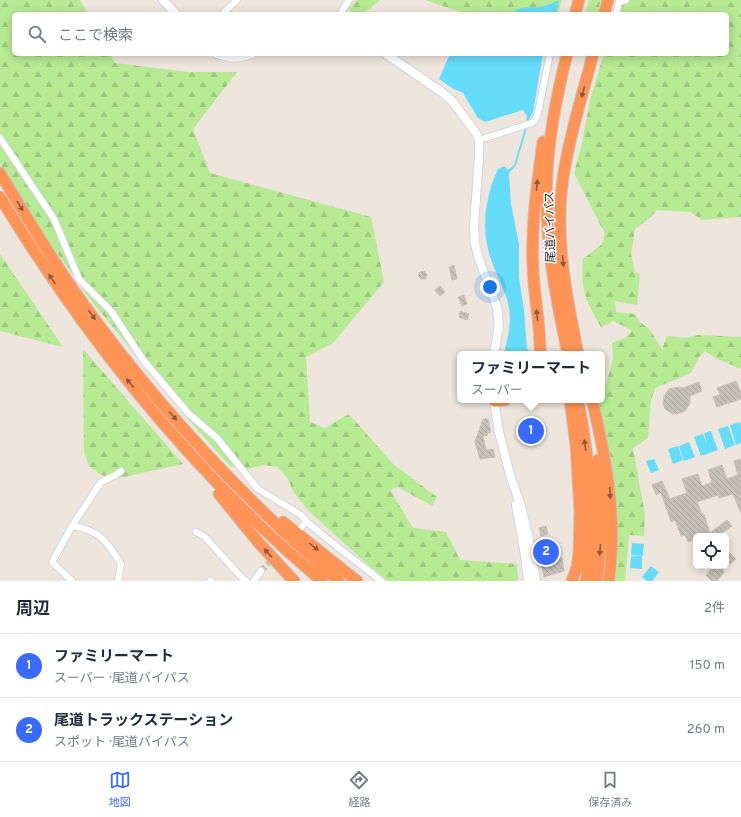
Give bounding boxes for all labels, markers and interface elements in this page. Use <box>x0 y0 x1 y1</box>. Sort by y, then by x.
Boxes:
search box <box>12 12 729 56</box>
icon: search <box>26 23 48 45</box>
text: ここで検索 <box>58 27 133 46</box>
one-way arrow <box>580 86 586 98</box>
one-way arrow <box>534 179 540 192</box>
street label: 尾道バイパス <box>542 191 560 263</box>
one-way arrow <box>16 201 24 211</box>
one-way arrow <box>559 255 566 267</box>
one-way arrow <box>49 273 56 284</box>
your location <box>480 277 500 297</box>
one-way arrow <box>88 309 96 320</box>
one-way arrow <box>534 309 541 321</box>
popup <box>457 351 605 403</box>
text: ファミリーマート <box>471 360 591 379</box>
one-way arrow <box>125 378 134 388</box>
text: スーパー <box>471 383 523 399</box>
one-way arrow <box>169 411 178 421</box>
pin: 1 <box>518 416 544 446</box>
one-way arrow <box>582 438 589 451</box>
one-way arrow <box>606 487 613 499</box>
map controls <box>693 533 729 569</box>
button: locate <box>693 533 729 569</box>
pin: 2 <box>533 537 559 567</box>
one-way arrow <box>309 543 320 551</box>
one-way arrow <box>597 544 604 556</box>
one-way arrow <box>263 548 272 558</box>
text: 周辺 <box>16 599 50 621</box>
text: 2件 <box>704 601 725 617</box>
text: ファミリーマート <box>54 648 174 667</box>
text: 1 <box>26 658 32 674</box>
text: 150 m <box>690 658 725 674</box>
text: スーパー · 尾道バイパス <box>54 671 190 687</box>
text: 尾道トラックステーション <box>54 712 233 731</box>
text: 2 <box>25 722 33 738</box>
text: 260 m <box>687 722 725 738</box>
text: スポット · 尾道バイパス <box>54 735 190 751</box>
tab: 地図 <box>109 769 131 810</box>
tab: 経路 <box>348 769 370 810</box>
tab: 保存済み <box>588 769 632 810</box>

